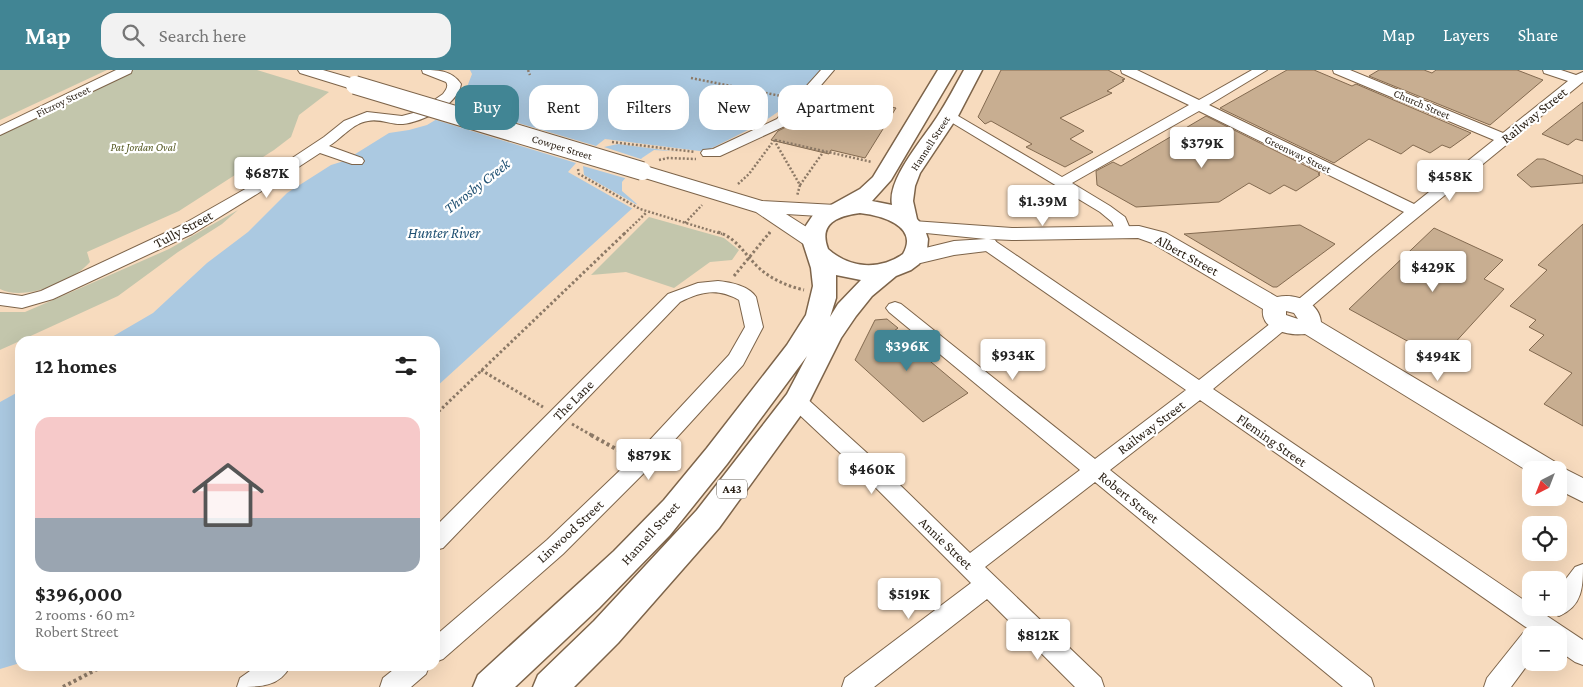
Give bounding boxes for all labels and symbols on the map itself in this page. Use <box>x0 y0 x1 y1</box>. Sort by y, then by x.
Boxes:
street label: Fitzroy Street <box>34 83 93 120</box>
street label: Railway Street <box>1498 83 1570 146</box>
street label: Church Street <box>1392 87 1452 121</box>
street label: Hannell Street <box>908 113 952 173</box>
pin: $379K <box>1167 126 1237 169</box>
street label: Cowper Street <box>530 132 594 163</box>
street label: Greenway Street <box>1263 133 1333 176</box>
park label: Pat Jordan Oval <box>110 141 176 154</box>
water label: Throsby Creek <box>441 155 515 217</box>
pin: $687K <box>232 156 302 199</box>
pin: $458K <box>1415 160 1485 202</box>
pin: $1.39M <box>1002 184 1084 227</box>
street label: Tully Street <box>151 207 215 251</box>
water label: Hunter River <box>408 225 481 241</box>
street label: Albert Street <box>1153 231 1222 279</box>
pin: $429K <box>1398 250 1468 293</box>
pin: $396K <box>872 330 942 372</box>
pin: $934K <box>978 338 1048 381</box>
pin: $494K <box>1403 340 1473 382</box>
street label: The Lane <box>549 376 597 424</box>
street label: Railway Street <box>1114 396 1188 457</box>
street label: Fleming Street <box>1234 410 1310 470</box>
pin: $879K <box>614 438 684 481</box>
pin: $460K <box>837 452 907 495</box>
north arrow <box>1522 461 1568 506</box>
street label: Robert Street <box>1096 468 1163 526</box>
road number: A43 <box>717 479 747 498</box>
street label: Linwood Street <box>533 496 607 566</box>
street label: Hannell Street <box>617 498 683 568</box>
street label: Annie Street <box>916 514 976 573</box>
pin: $519K <box>874 578 944 620</box>
pin: $812K <box>1003 618 1073 661</box>

